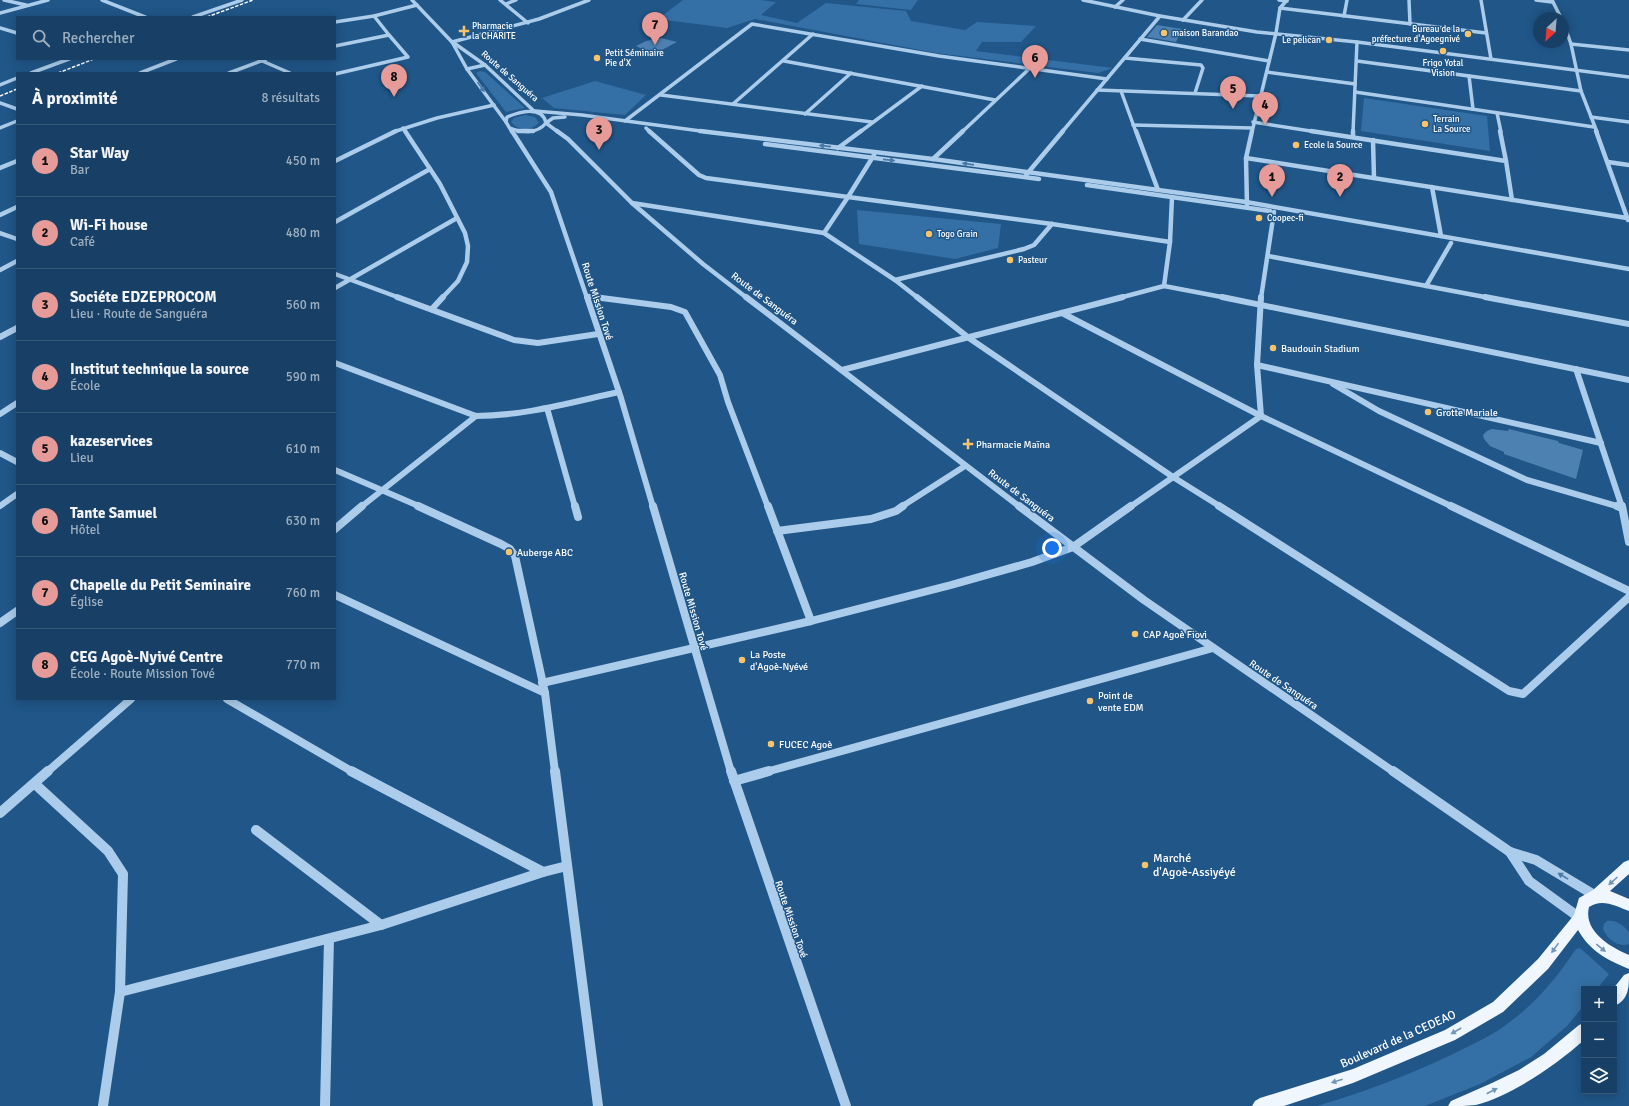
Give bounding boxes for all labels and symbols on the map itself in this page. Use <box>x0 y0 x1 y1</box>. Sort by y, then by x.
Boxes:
pin: 7 <box>642 12 668 45</box>
north arrow <box>1533 12 1569 48</box>
place label: Pharmacie la CHARITE <box>472 21 516 42</box>
place label: Bureau de la préfecture d'Agoegnivé <box>1372 24 1460 45</box>
marker: Pharmacie la CHARITE <box>459 26 469 36</box>
marker: maison Barandao <box>1159 28 1169 38</box>
place label: maison Barandao <box>1172 28 1239 39</box>
marker: Bureau de la préfecture d'Agoegnivé <box>1463 29 1473 39</box>
place label: Le pelican <box>1282 35 1321 46</box>
marker: Le pelican <box>1324 35 1334 45</box>
pin: 6 <box>1022 45 1048 78</box>
marker: Frigo Yotal Vision <box>1438 46 1448 56</box>
place label: Petit Séminaire Pie d'X <box>605 48 664 69</box>
street label: Route de Sanguéra <box>479 49 541 104</box>
marker: Petit Séminaire Pie d'X <box>592 53 602 63</box>
place label: Frigo Yotal Vision <box>1423 58 1464 79</box>
pin: 8 <box>381 64 407 97</box>
pin: 5 <box>1220 76 1246 109</box>
one-way arrow <box>476 82 484 92</box>
pin: 4 <box>1252 92 1278 125</box>
place label: Terrain La Source <box>1433 114 1471 135</box>
pin: 3 <box>586 117 612 150</box>
marker: Terrain La Source <box>1420 119 1430 129</box>
marker: Ecole la Source <box>1291 140 1301 150</box>
place label: Ecole la Source <box>1304 140 1363 151</box>
one-way arrow <box>819 143 832 150</box>
one-way arrow <box>883 156 895 163</box>
one-way arrow <box>962 161 974 167</box>
pin: 1 <box>1259 164 1285 197</box>
pin: 2 <box>1327 164 1353 197</box>
marker: Coopec-fi <box>1254 213 1264 223</box>
place label: Coopec-fi <box>1267 213 1304 224</box>
marker: Togo Grain <box>924 229 934 239</box>
place label: Togo Grain <box>937 229 978 240</box>
marker: Pasteur <box>1005 255 1015 265</box>
place label: Pasteur <box>1018 255 1048 266</box>
street label: Route Mission Tové <box>579 261 615 342</box>
street label: Route de Sanguéra <box>729 270 800 328</box>
marker: Baudouin Stadium <box>1268 343 1278 353</box>
place label: Baudouin Stadium <box>1281 343 1359 355</box>
marker: Grotte Mariale <box>1423 407 1433 417</box>
place label: Grotte Mariale <box>1436 407 1498 419</box>
marker: Pharmacie Maïna <box>963 439 973 449</box>
place label: Pharmacie Maïna <box>976 439 1050 451</box>
street label: Route de Sanguéra <box>986 467 1057 525</box>
your location <box>1042 538 1062 558</box>
marker: Auberge ABC <box>504 547 514 557</box>
place label: Auberge ABC <box>517 547 573 559</box>
street label: Route Mission Tové <box>676 571 710 652</box>
marker: CAP Agoè Fiovi <box>1130 629 1140 639</box>
place label: CAP Agoè Fiovi <box>1143 629 1207 641</box>
place label: La Poste d'Agoè-Nyévé <box>750 649 808 673</box>
marker: La Poste d'Agoè-Nyévé <box>737 655 747 665</box>
street label: Route de Sanguéra <box>1247 657 1320 712</box>
place label: Point de vente EDM <box>1098 690 1144 714</box>
marker: Point de vente EDM <box>1085 696 1095 706</box>
marker: FUCEC Agoè <box>766 739 776 749</box>
place label: FUCEC Agoè <box>779 739 832 751</box>
place label: Marché d'Agoè-Assiyéyé <box>1153 851 1236 880</box>
marker: Marché d'Agoè-Assiyéyé <box>1140 860 1150 870</box>
one-way arrow <box>1558 872 1568 880</box>
one-way arrow <box>1608 877 1618 886</box>
street label: Route Mission Tové <box>772 879 810 960</box>
one-way arrow <box>1551 943 1559 953</box>
one-way arrow <box>1596 943 1606 952</box>
street label: Boulevard de la CEDEAO <box>1338 1007 1458 1072</box>
one-way arrow <box>1451 1027 1462 1034</box>
one-way arrow <box>1330 1078 1342 1084</box>
one-way arrow <box>1486 1088 1497 1094</box>

